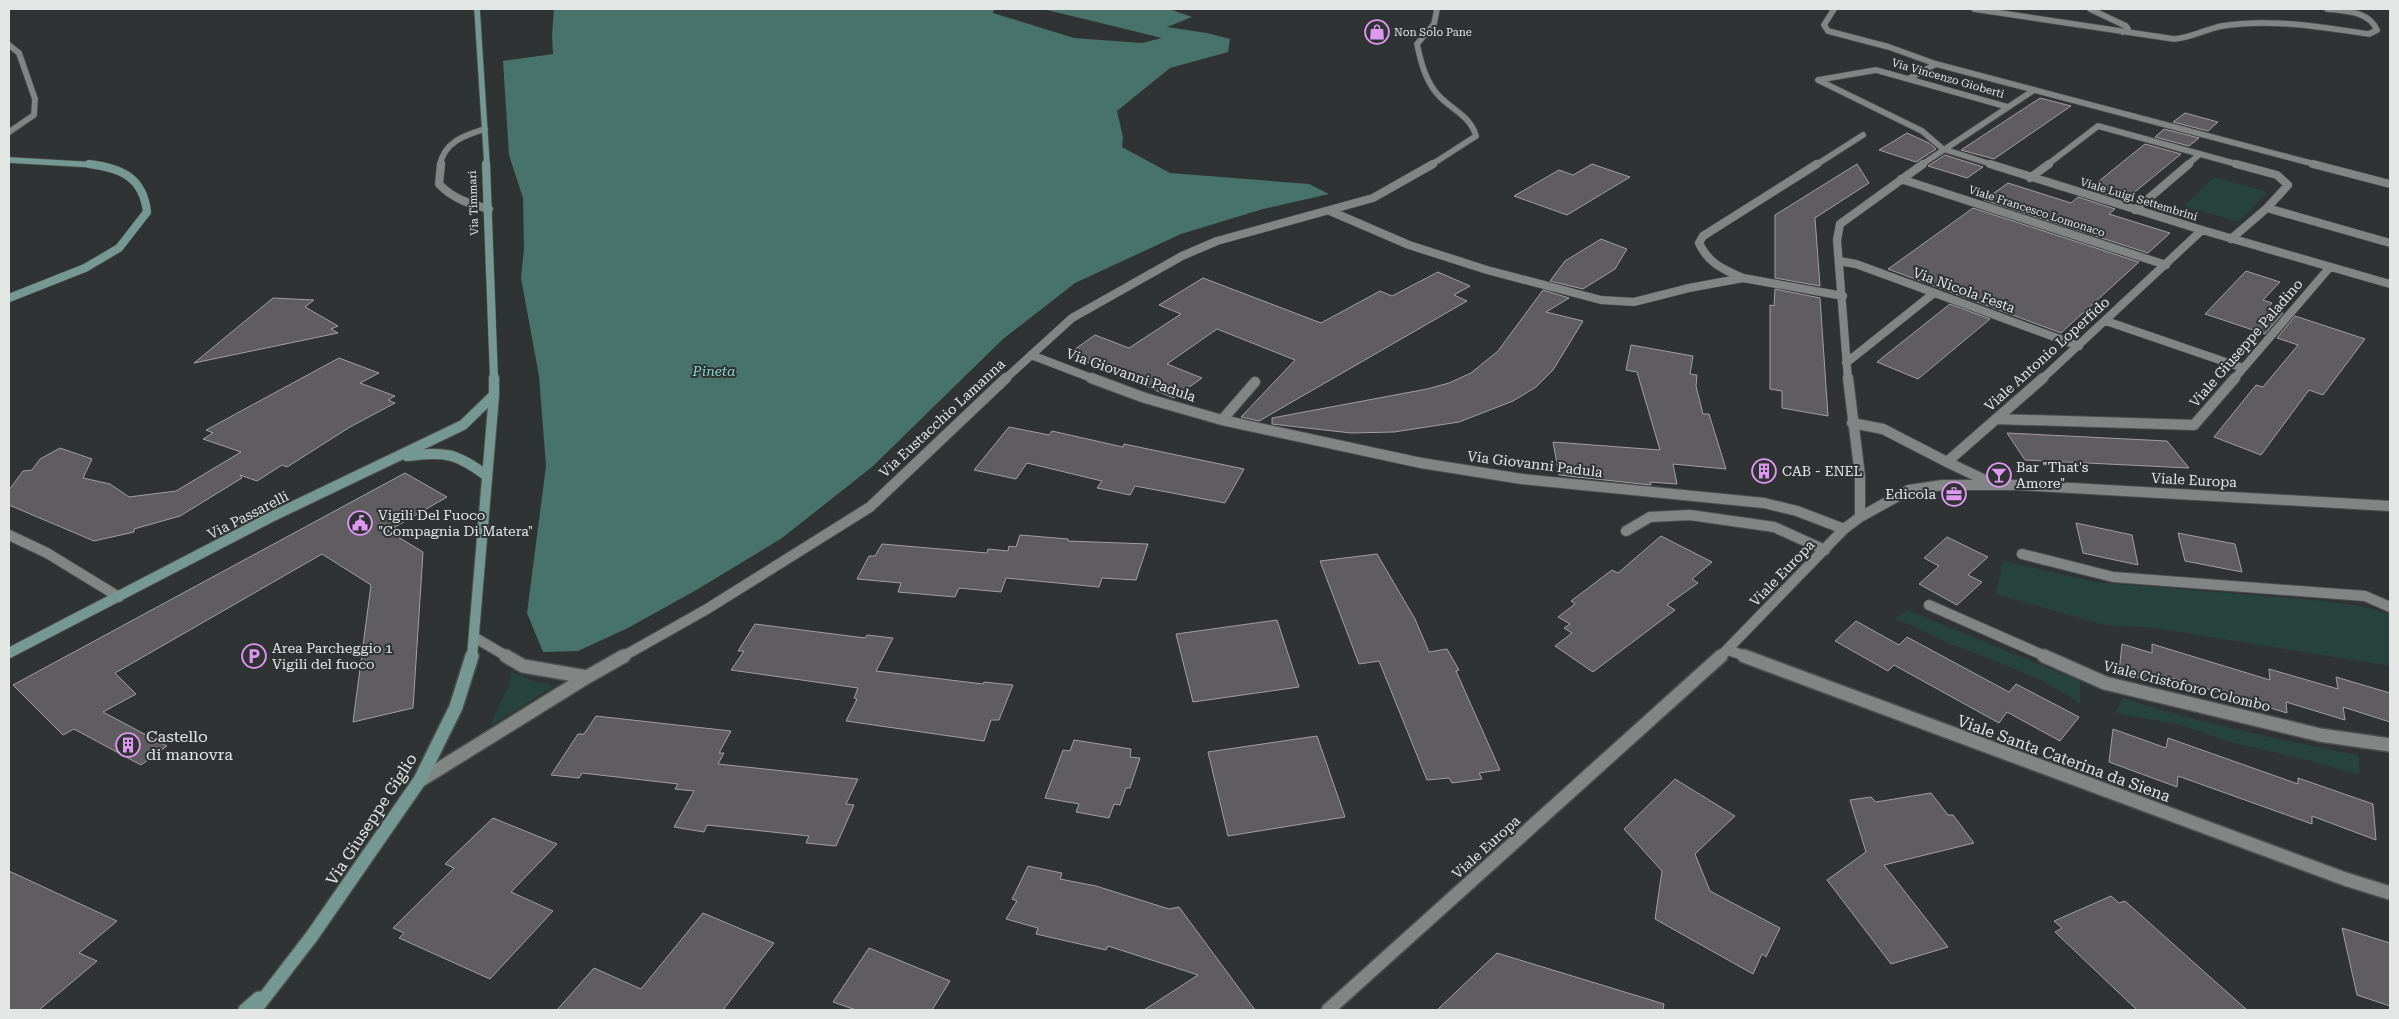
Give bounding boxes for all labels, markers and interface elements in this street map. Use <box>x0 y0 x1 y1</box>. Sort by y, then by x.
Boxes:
shop icon: Non Solo Pane <box>1364 19 1390 45</box>
place label: Non Solo Pane <box>1394 26 1472 39</box>
street label: Via Vincenzo Gioberti <box>1890 56 2006 101</box>
street label: Via Timmari <box>466 170 481 236</box>
street label: Viale Luigi Settembrini <box>2079 175 2200 224</box>
street label: Viale Francesco Lomonaco <box>1967 183 2107 240</box>
street label: Via Nicola Festa <box>1911 264 2018 316</box>
street label: Viale Giuseppe Paladino <box>2186 276 2306 410</box>
street label: Viale Antonio Loperfido <box>1981 294 2113 414</box>
street label: Via Giovanni Padula <box>1064 345 1198 405</box>
street label: Via Eustacchio Lamanna <box>876 355 1008 480</box>
park label: Pineta <box>692 363 735 379</box>
street label: Via Giovanni Padula <box>1466 448 1604 480</box>
building icon: CAB - ENEL <box>1751 458 1777 484</box>
place label: Bar "That's Amore" <box>2016 459 2089 491</box>
bar icon: Bar "That's Amore" <box>1986 462 2012 488</box>
place label: CAB - ENEL <box>1782 463 1863 479</box>
street label: Viale Europa <box>2151 470 2238 490</box>
office icon: Edicola <box>1941 481 1967 507</box>
place label: Edicola <box>1885 486 1936 502</box>
street label: Via Passarelli <box>205 488 292 542</box>
place label: Vigili Del Fuoco "Compagnia Di Matera" <box>378 507 533 539</box>
public building icon: Vigili Del Fuoco "Compagnia Di Matera" <box>347 510 373 536</box>
street label: Viale Europa <box>1746 536 1818 609</box>
place label: Area Parcheggio 1 Vigili del fuoco <box>272 640 393 672</box>
parking icon: Area Parcheggio 1 Vigili del fuoco <box>241 643 267 669</box>
street label: Viale Cristoforo Colombo <box>2102 657 2272 715</box>
street label: Viale Santa Caterina da Siena <box>1955 711 2173 806</box>
place label: Castello di manovra <box>146 727 233 764</box>
building icon: Castello di manovra <box>115 732 141 758</box>
street label: Via Giuseppe Giglio <box>322 750 421 889</box>
street label: Viale Europa <box>1449 812 1524 882</box>

